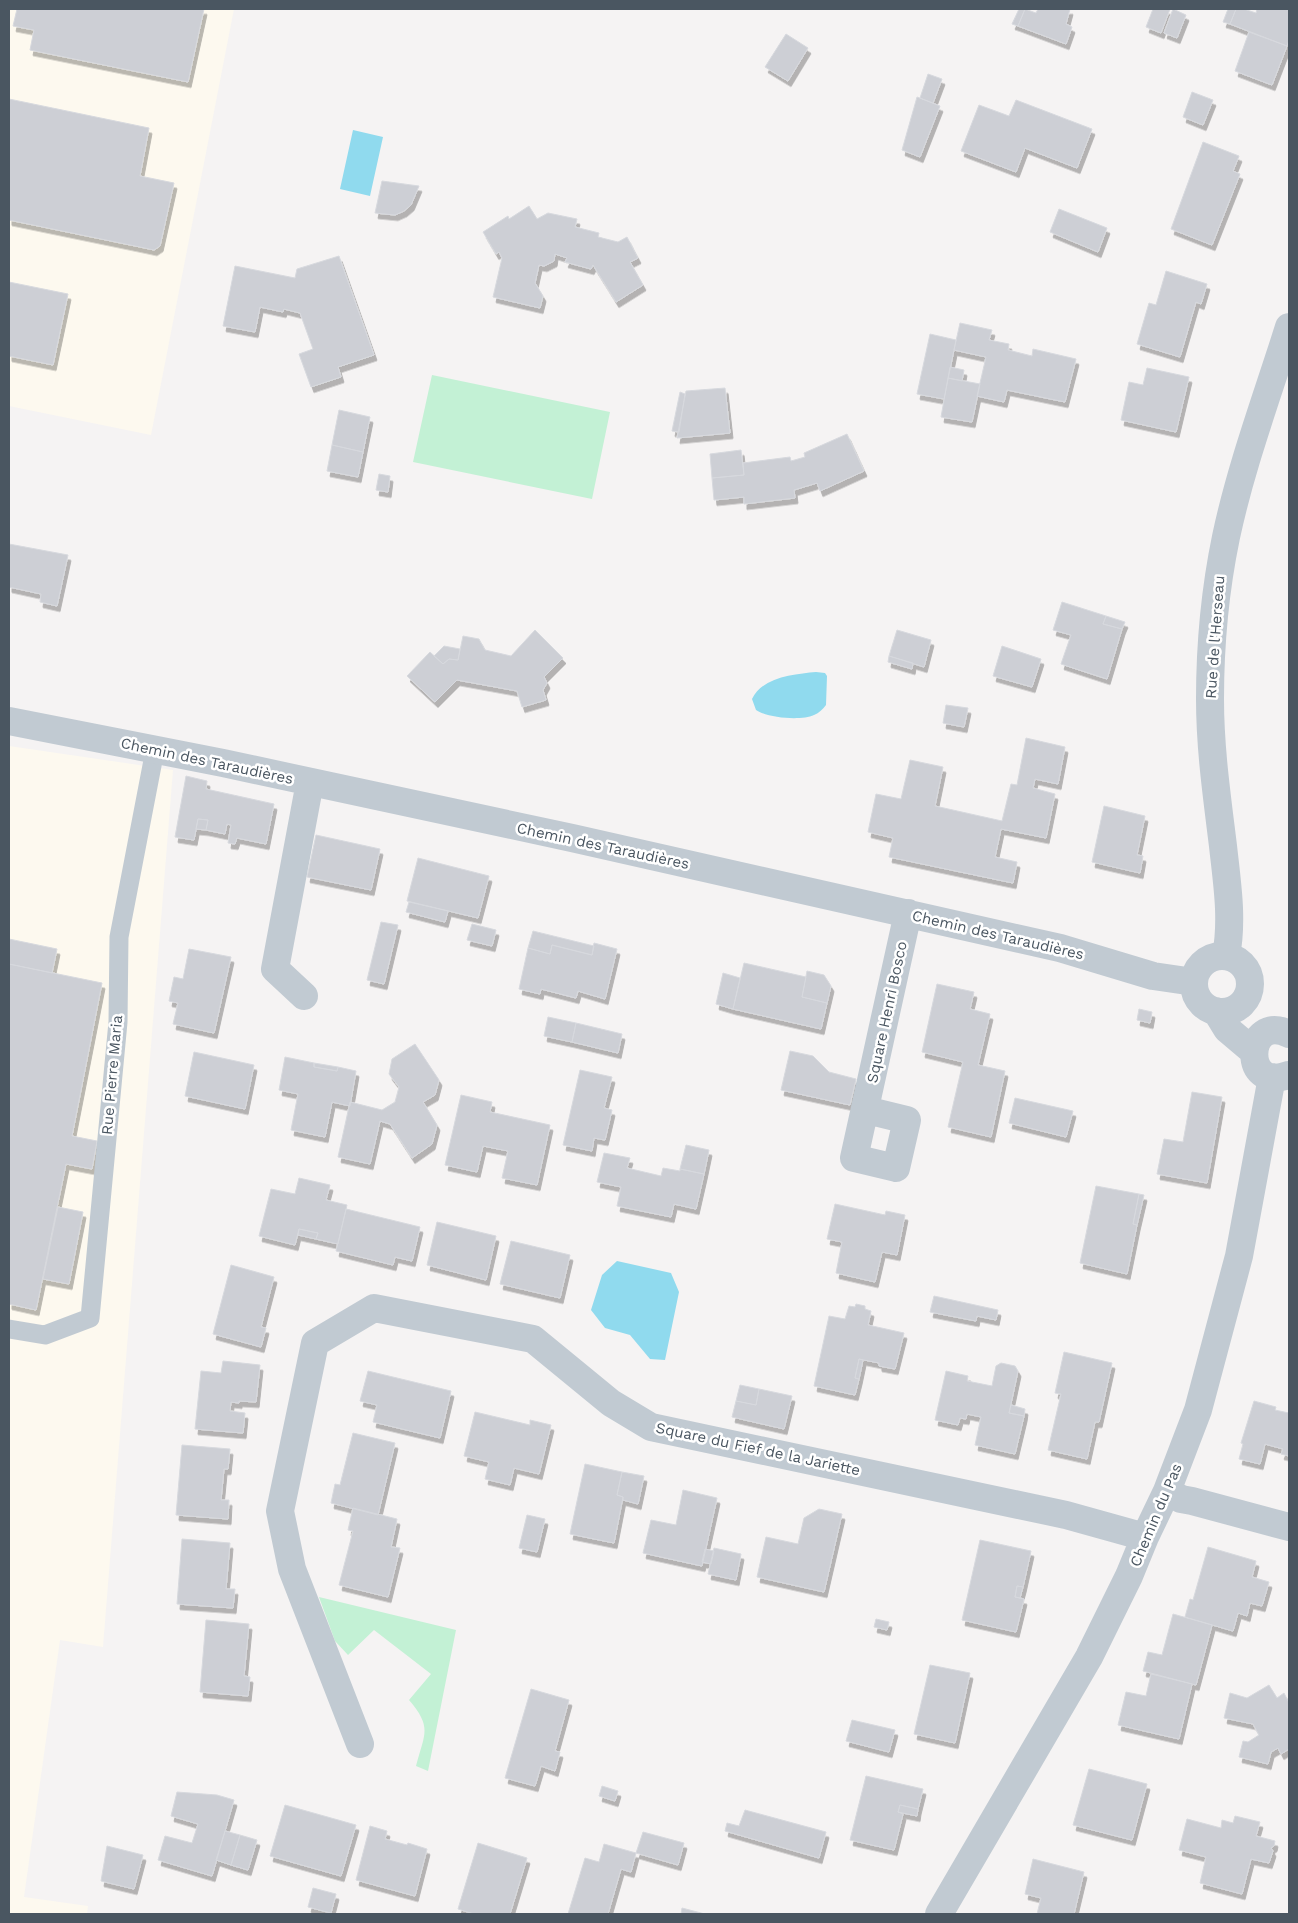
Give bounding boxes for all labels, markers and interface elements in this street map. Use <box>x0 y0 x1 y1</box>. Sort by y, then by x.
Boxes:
street label: Rue de l'Herseau <box>1202 575 1228 699</box>
street label: Chemin des Taraudières <box>119 734 295 788</box>
street label: Chemin des Taraudières <box>515 819 691 873</box>
street label: Chemin des Taraudières <box>910 906 1086 964</box>
street label: Square Henri Bosco <box>863 939 911 1085</box>
street label: Rue Pierre Maria <box>98 1014 126 1136</box>
street label: Square du Fief de la Jariette <box>654 1419 862 1479</box>
street label: Chemin du Pas <box>1126 1461 1186 1569</box>

